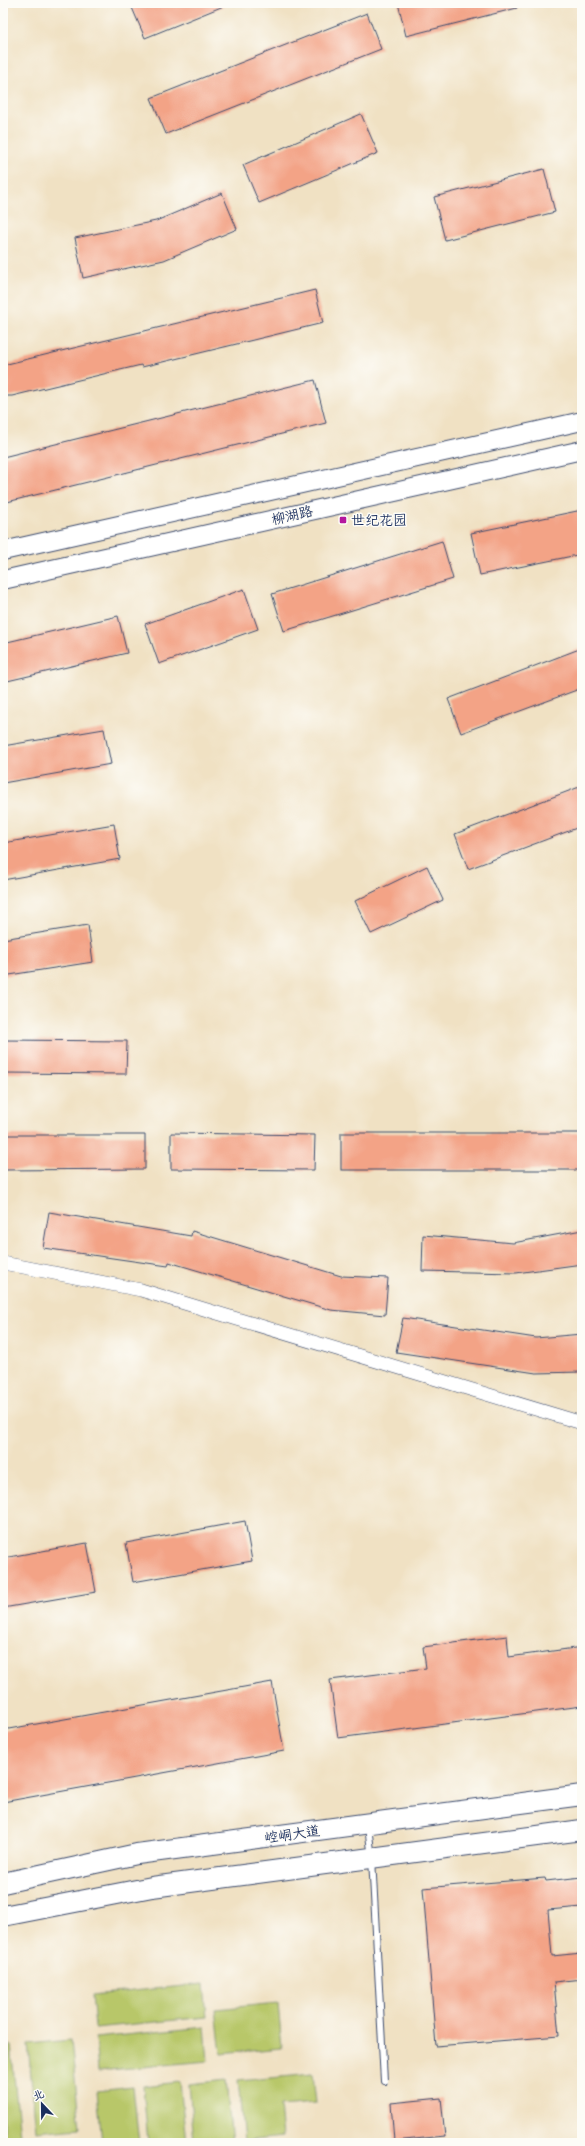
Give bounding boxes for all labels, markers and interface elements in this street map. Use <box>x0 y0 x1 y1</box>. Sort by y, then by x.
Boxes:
street label: 柳湖路 <box>269 501 315 531</box>
place label: 世纪花园 <box>351 510 407 532</box>
marker: 世纪花园 <box>338 515 348 525</box>
street label: 崆峒大道 <box>263 1820 321 1850</box>
north arrow <box>22 2084 62 2124</box>
text: 北 <box>30 2085 47 2106</box>

